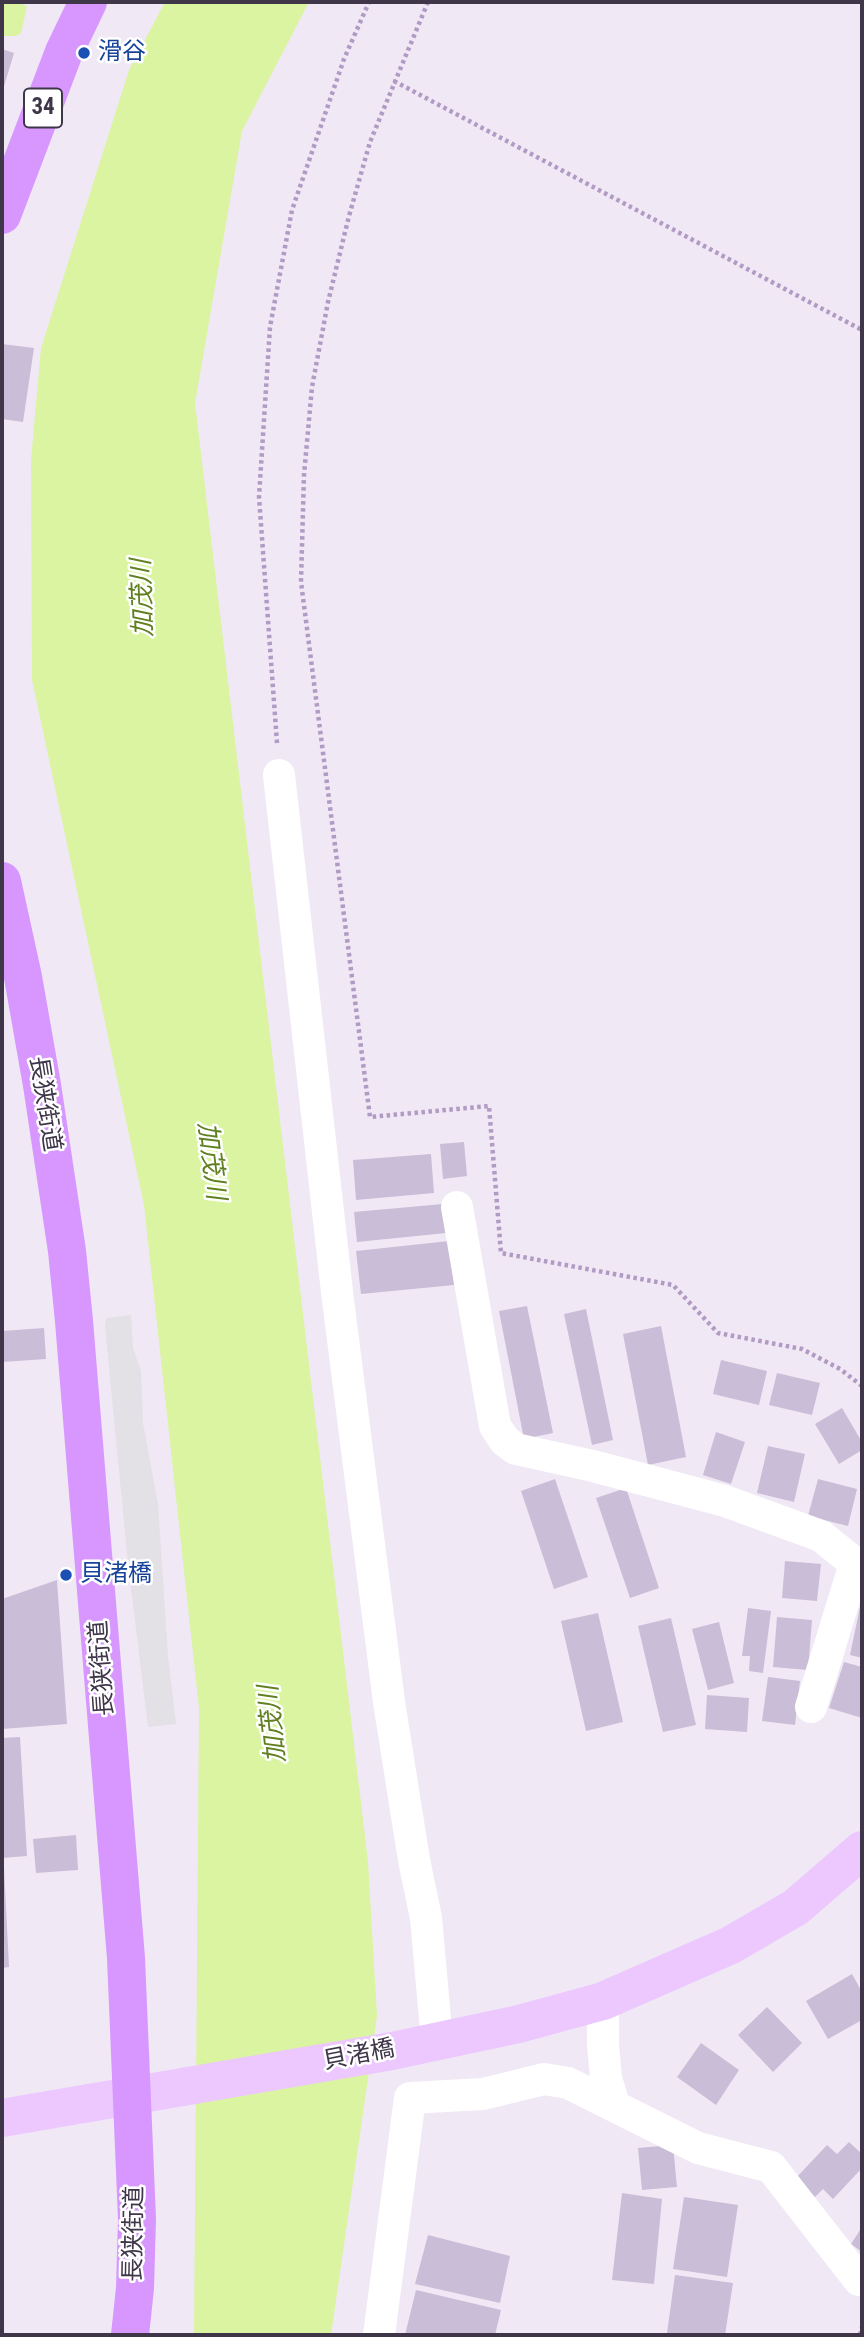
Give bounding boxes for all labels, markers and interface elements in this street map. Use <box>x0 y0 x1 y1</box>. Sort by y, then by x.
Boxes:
place label: 滑谷 <box>98 39 146 67</box>
marker: 滑谷 <box>76 45 92 61</box>
road number: 34 <box>24 88 62 128</box>
water label: 加茂川 <box>127 558 161 638</box>
street label: 長狭街道 <box>22 1054 66 1154</box>
water label: 加茂川 <box>190 1120 230 1202</box>
place label: 貝渚橋 <box>80 1561 152 1589</box>
marker: 貝渚橋 <box>58 1567 74 1583</box>
street label: 長狭街道 <box>85 1619 121 1717</box>
water label: 加茂川 <box>254 1684 294 1764</box>
street label: 貝渚橋 <box>321 2035 397 2077</box>
street label: 長狭街道 <box>120 2186 150 2282</box>

